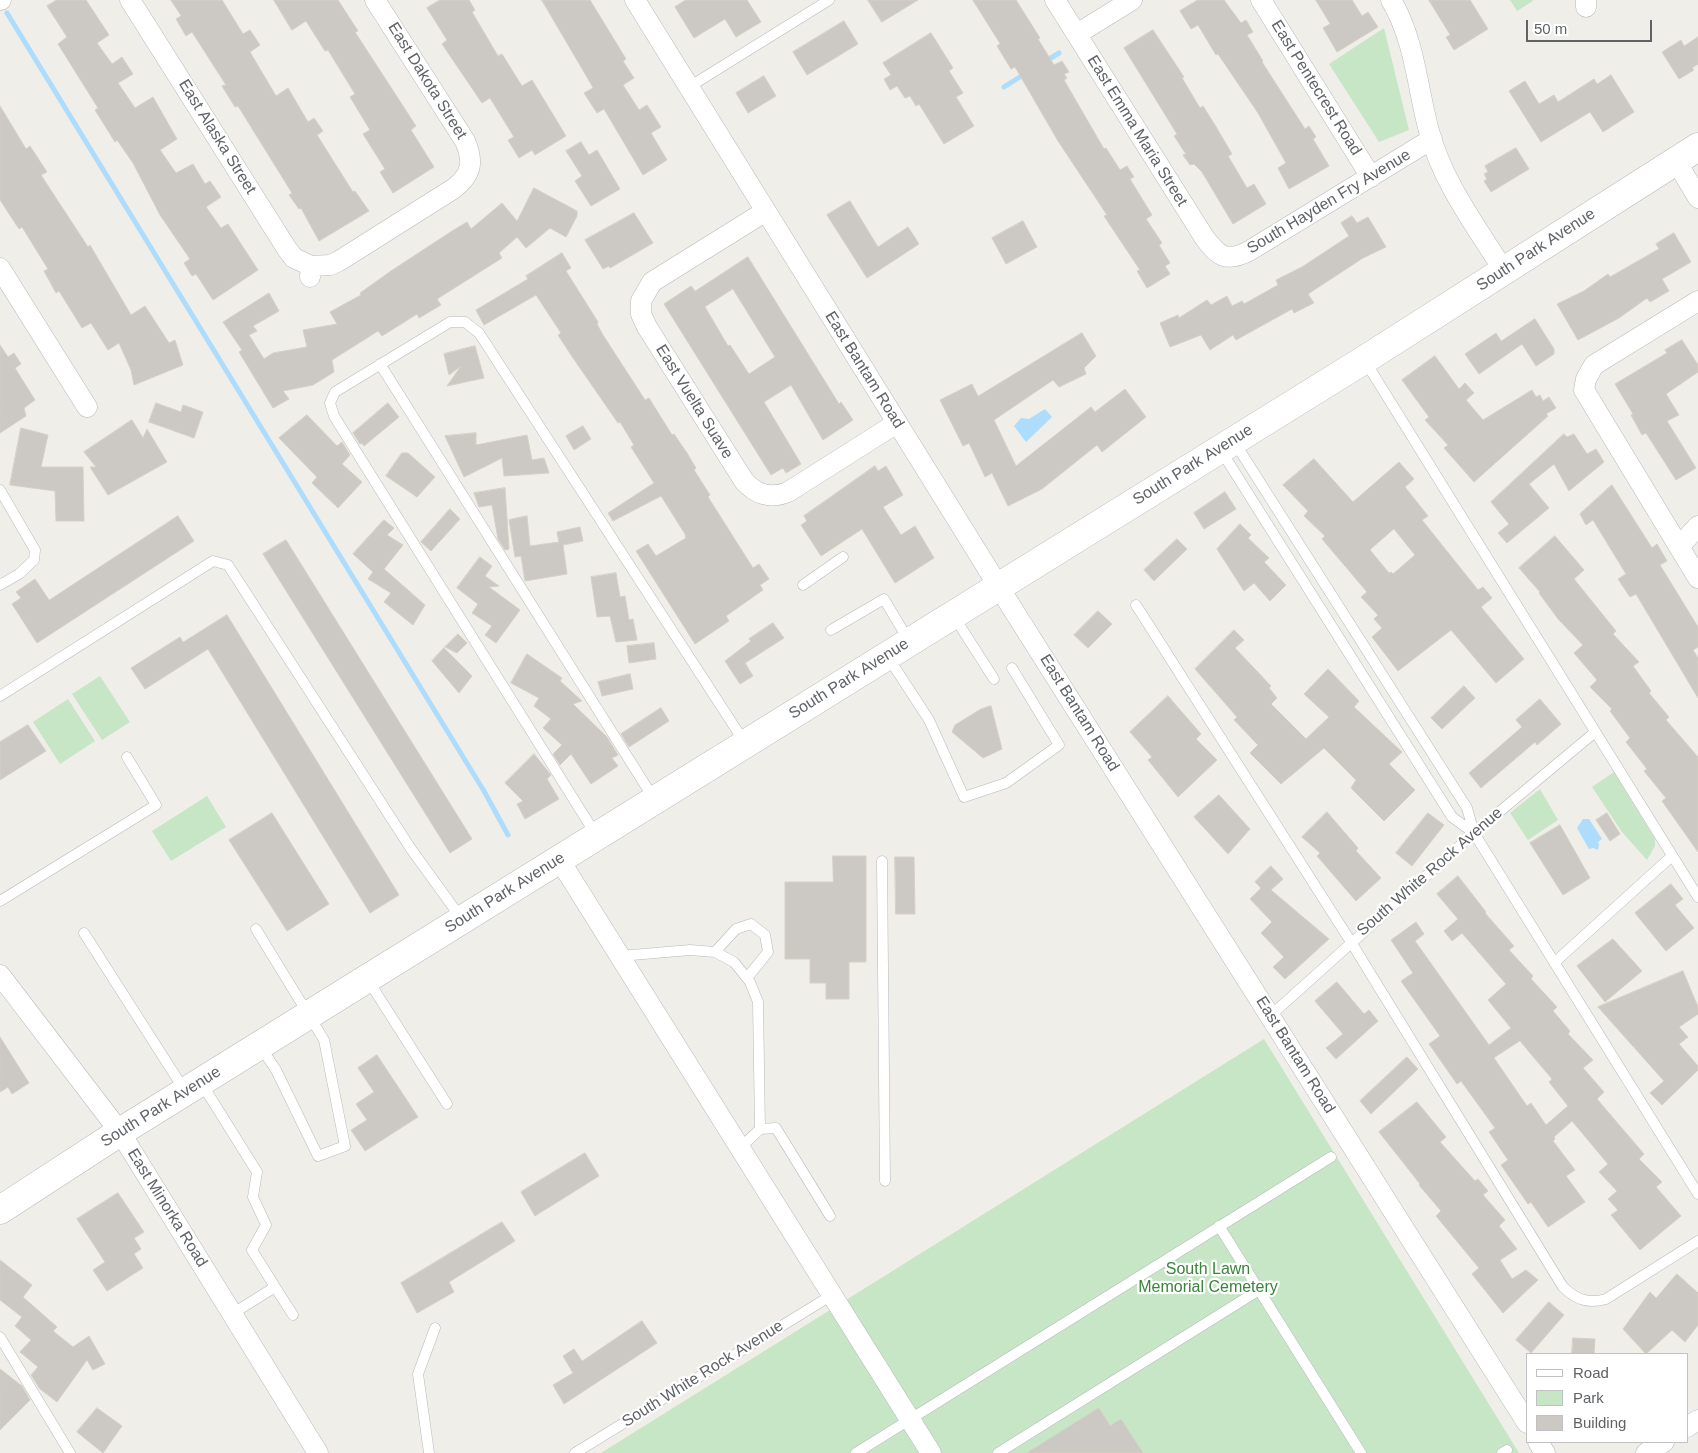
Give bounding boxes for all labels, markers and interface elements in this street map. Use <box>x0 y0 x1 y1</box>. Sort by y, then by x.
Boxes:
scale bar <box>1528 10 1654 42</box>
street label: East Pentecrest Road <box>1267 17 1365 159</box>
street label: East Dakota Street <box>383 19 471 143</box>
text: 50 m <box>1534 20 1567 37</box>
street label: East Emma Maria Street <box>1083 52 1191 210</box>
street label: East Alaska Street <box>174 76 260 198</box>
street label: South Hayden Fry Avenue <box>1244 146 1414 258</box>
street label: South Park Avenue <box>1473 204 1599 296</box>
street label: East Bantam Road <box>820 308 908 432</box>
street label: East Vuelta Suave <box>651 341 737 463</box>
street label: South Park Avenue <box>1130 420 1256 510</box>
street label: South Park Avenue <box>786 634 912 724</box>
street label: East Bantam Road <box>1035 651 1123 775</box>
street label: South White Rock Avenue <box>1353 804 1507 940</box>
street label: South Park Avenue <box>442 848 568 938</box>
street label: East Bantam Road <box>1251 993 1339 1117</box>
street label: South Park Avenue <box>98 1062 224 1152</box>
street label: East Minorka Road <box>123 1145 211 1271</box>
park label: South Lawn Memorial Cemetery <box>1138 1260 1278 1298</box>
street label: South White Rock Avenue <box>619 1316 787 1432</box>
legend <box>1526 1353 1688 1443</box>
text: Road <box>1573 1364 1609 1381</box>
text: Park <box>1573 1389 1604 1406</box>
text: Building <box>1573 1414 1626 1431</box>

